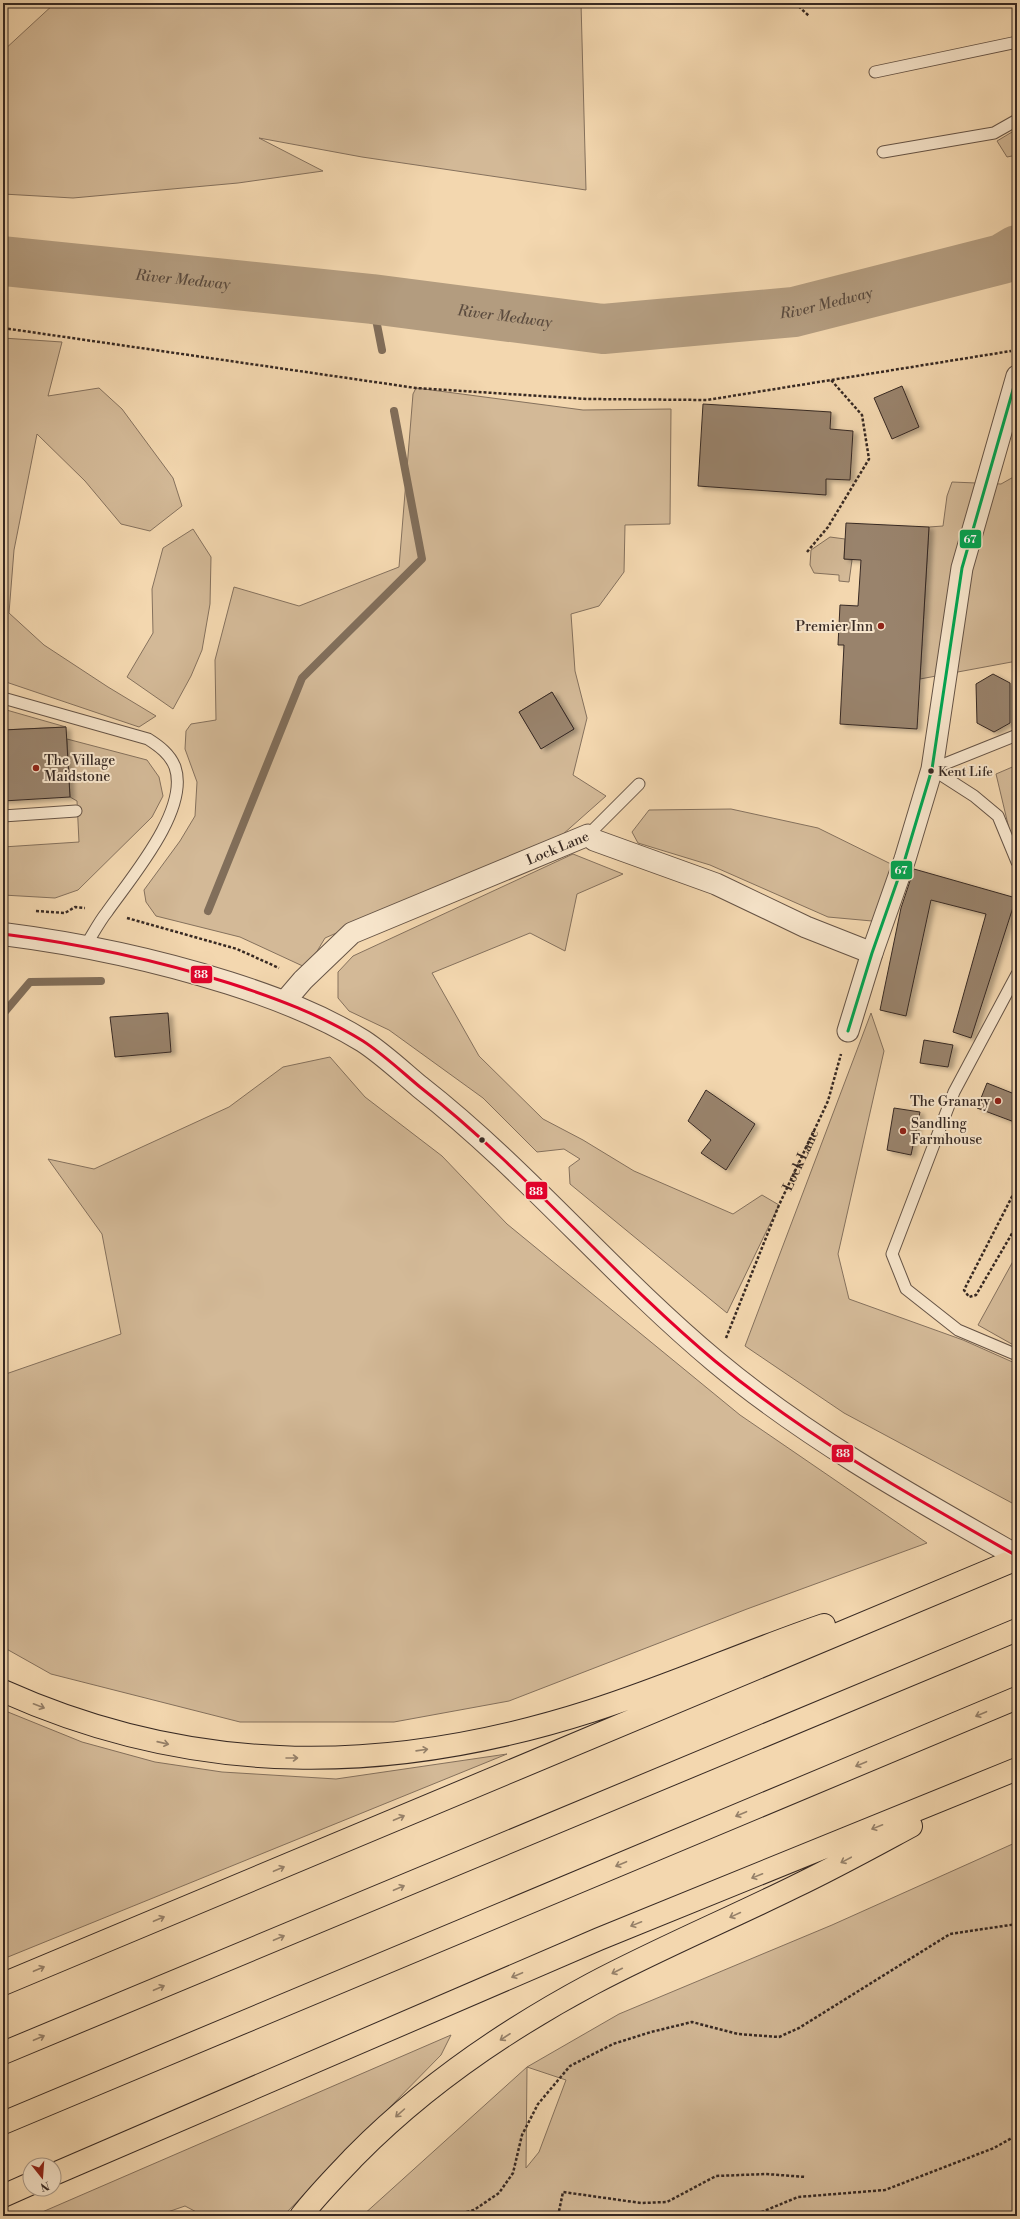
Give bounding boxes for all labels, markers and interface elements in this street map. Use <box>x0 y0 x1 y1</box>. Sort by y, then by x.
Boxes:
water label: River Medway <box>134 266 232 294</box>
water label: River Medway <box>778 283 876 323</box>
water label: River Medway <box>455 301 554 332</box>
line badge: 67 <box>959 529 982 549</box>
text: 67 <box>964 533 977 547</box>
place label: Premier Inn <box>796 618 874 636</box>
marker: Premier Inn <box>876 621 886 631</box>
place label: The Village Maidstone <box>44 752 115 786</box>
marker: The Village Maidstone <box>31 763 41 773</box>
place label: Kent Life <box>938 764 993 780</box>
marker: Kent Life <box>926 766 936 776</box>
street label: Lock Lane <box>524 828 592 870</box>
line badge: 67 <box>890 860 913 880</box>
text: 67 <box>895 864 908 878</box>
line badge: 88 <box>190 965 213 984</box>
text: 88 <box>194 968 208 982</box>
place label: The Granary <box>910 1093 990 1111</box>
marker: The Granary <box>993 1096 1003 1106</box>
place label: Sandling Farmhouse <box>911 1115 982 1149</box>
marker: Sandling Farmhouse <box>898 1126 908 1136</box>
street label: Lock Lane <box>779 1127 823 1194</box>
unlabelled marker <box>477 1135 487 1145</box>
line badge: 88 <box>525 1181 548 1200</box>
text: 88 <box>529 1185 543 1199</box>
line badge: 88 <box>831 1444 854 1463</box>
text: 88 <box>836 1447 850 1461</box>
one-way arrow <box>32 1703 44 1711</box>
one-way arrow <box>976 1710 988 1718</box>
one-way arrow <box>157 1740 170 1747</box>
one-way arrow <box>415 1746 428 1754</box>
one-way arrow <box>285 1754 298 1762</box>
one-way arrow <box>856 1761 868 1768</box>
one-way arrow <box>736 1811 748 1818</box>
one-way arrow <box>392 1814 404 1822</box>
one-way arrow <box>872 1823 884 1831</box>
one-way arrow <box>840 1857 852 1865</box>
one-way arrow <box>616 1861 628 1869</box>
one-way arrow <box>272 1864 284 1872</box>
one-way arrow <box>752 1873 764 1880</box>
one-way arrow <box>393 1884 405 1891</box>
one-way arrow <box>729 1912 741 1919</box>
one-way arrow <box>152 1915 164 1922</box>
one-way arrow <box>631 1921 643 1929</box>
one-way arrow <box>273 1934 285 1941</box>
one-way arrow <box>33 1965 45 1973</box>
one-way arrow <box>612 1968 624 1976</box>
one-way arrow <box>511 1971 523 1979</box>
one-way arrow <box>153 1984 165 1991</box>
one-way arrow <box>499 2033 511 2041</box>
one-way arrow <box>33 2034 45 2041</box>
one-way arrow <box>395 2109 406 2118</box>
north arrow <box>22 2157 62 2197</box>
text: N <box>38 2178 51 2194</box>

